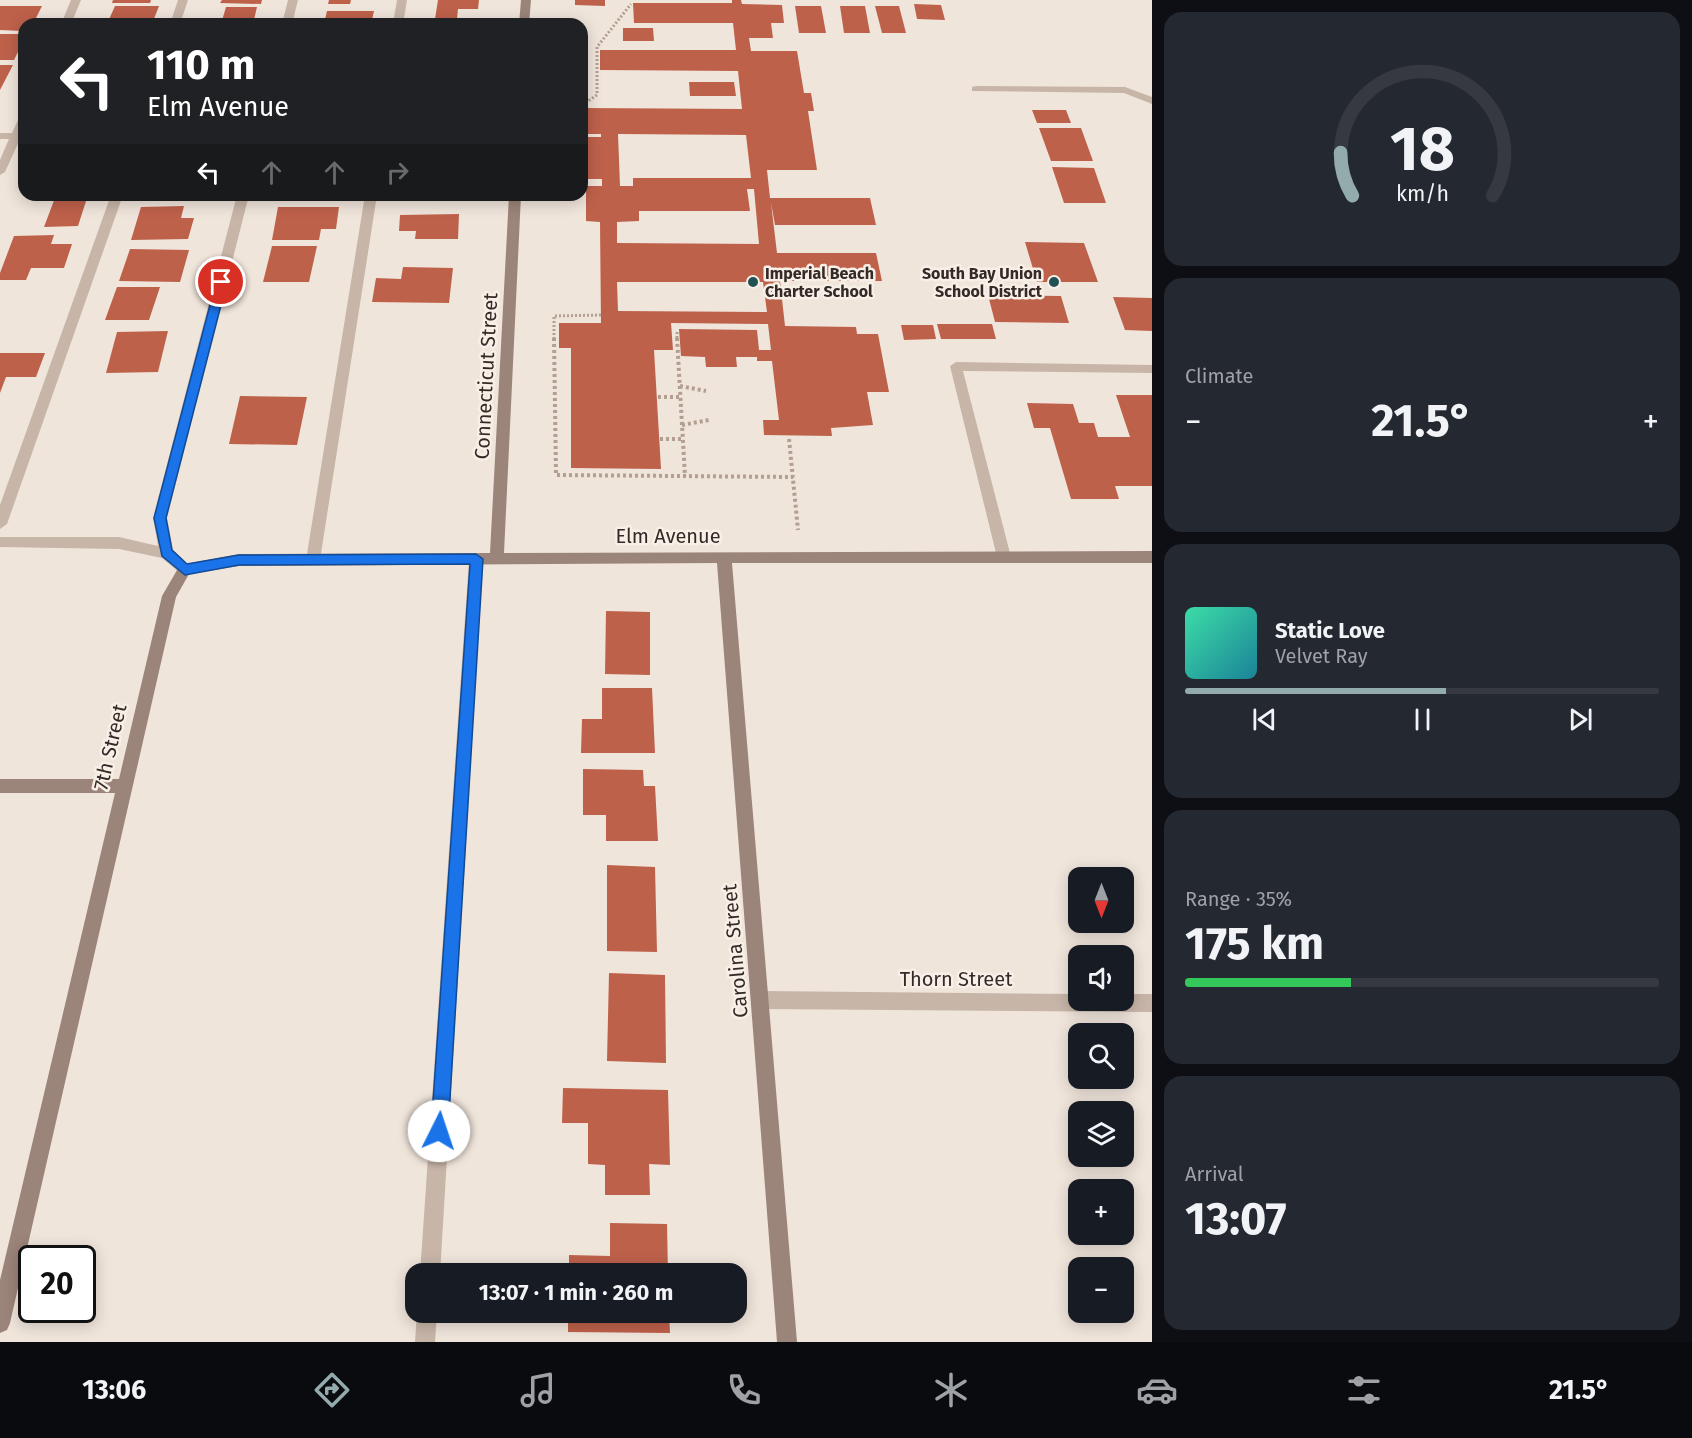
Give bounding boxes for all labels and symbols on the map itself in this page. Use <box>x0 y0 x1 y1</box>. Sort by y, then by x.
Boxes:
pin <box>195 256 246 307</box>
place label: Imperial Beach Charter School <box>765 264 874 301</box>
place label: South Bay Union School District <box>922 264 1043 301</box>
marker: Imperial Beach Charter School <box>746 275 760 289</box>
marker: South Bay Union School District <box>1047 275 1061 289</box>
street label: Connecticut Street <box>470 291 502 460</box>
street label: Elm Avenue <box>615 524 721 548</box>
street label: 7th Street <box>88 701 132 792</box>
north arrow <box>1068 867 1134 933</box>
street label: Carolina Street <box>717 882 753 1019</box>
street label: Thorn Street <box>900 967 1013 991</box>
position arrow <box>407 1099 471 1163</box>
speed limit sign: 20 <box>18 1245 96 1323</box>

